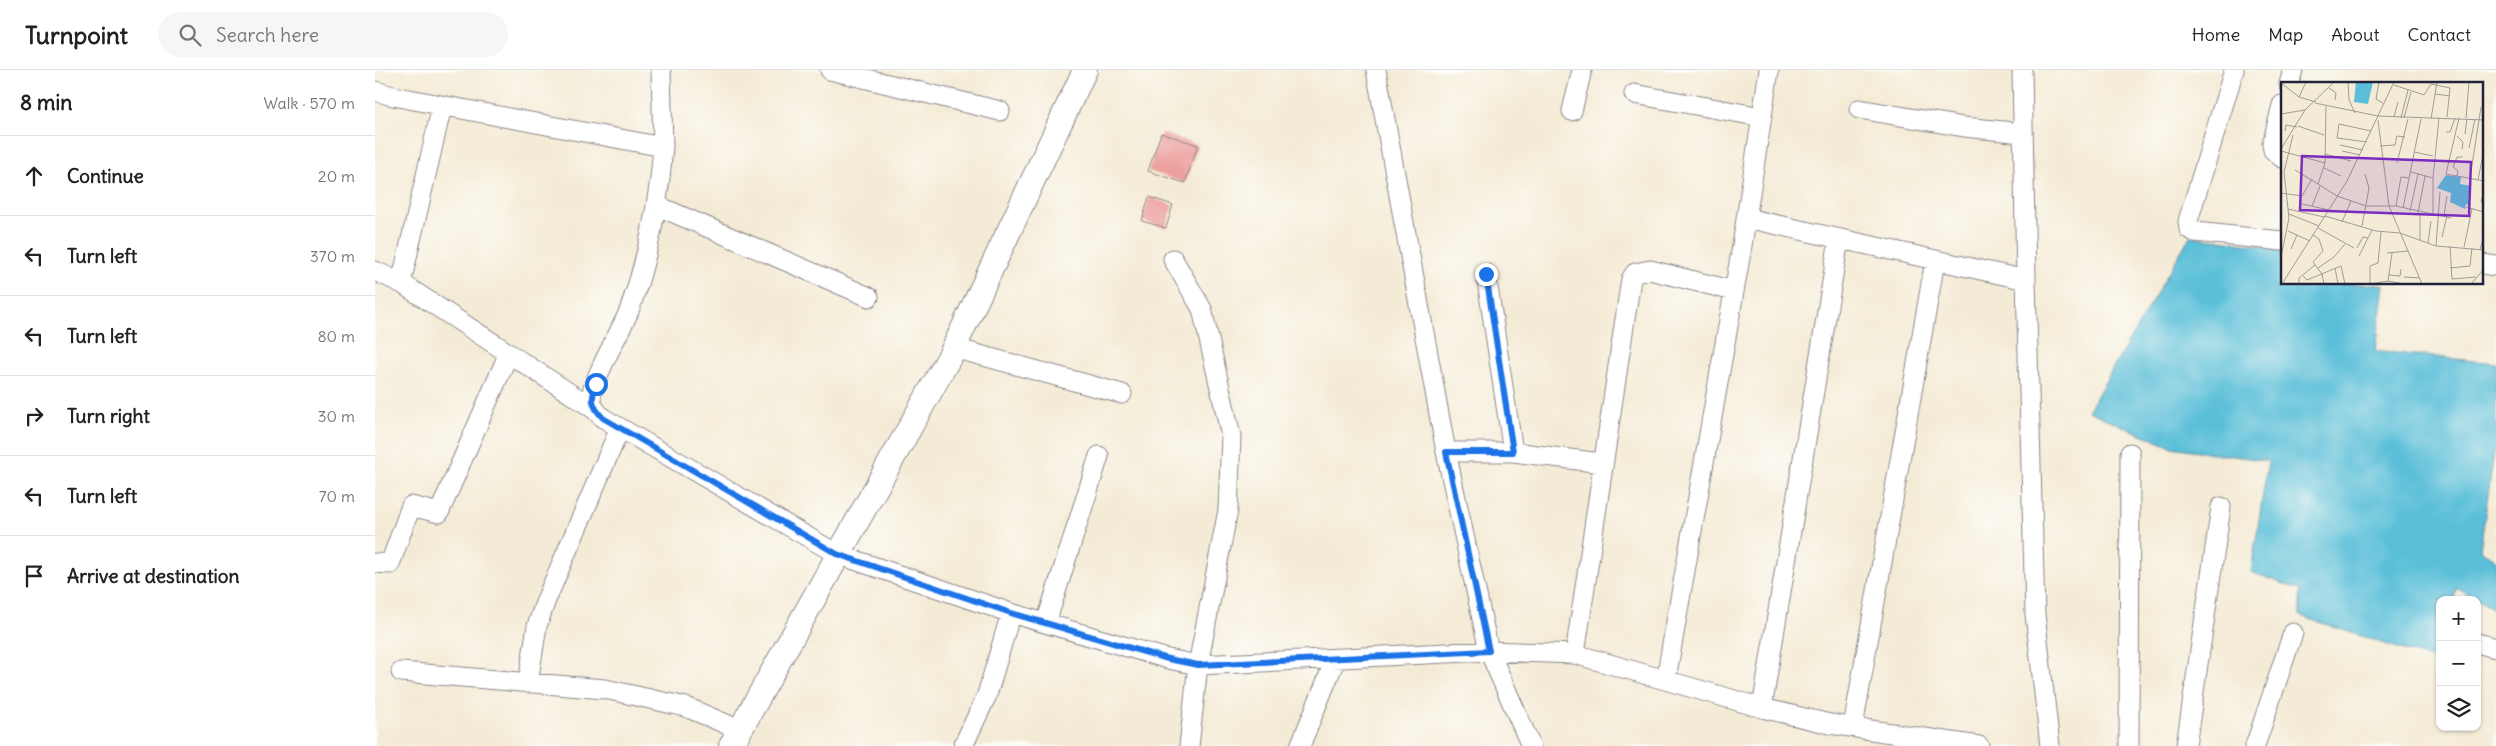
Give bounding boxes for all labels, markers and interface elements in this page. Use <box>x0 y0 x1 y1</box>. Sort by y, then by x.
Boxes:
search box <box>158 12 508 57</box>
text: Turnpoint <box>25 20 128 50</box>
icon: search <box>176 21 204 49</box>
text: Search here <box>216 23 319 47</box>
text: Home <box>2192 23 2240 46</box>
text: Map <box>2268 23 2303 46</box>
text: About <box>2331 23 2379 46</box>
text: Contact <box>2407 23 2471 46</box>
inset map <box>2281 82 2483 285</box>
text: 8 min <box>20 89 72 116</box>
text: Walk · 570 m <box>264 93 355 113</box>
icon: ahead <box>20 162 48 190</box>
text: Continue <box>67 164 144 188</box>
text: 20 m <box>318 166 355 186</box>
icon: left <box>20 242 48 270</box>
text: Turn left <box>67 244 137 268</box>
text: 370 m <box>310 246 355 266</box>
route end <box>1475 263 1498 286</box>
icon: left <box>20 322 48 350</box>
text: Turn left <box>67 324 137 348</box>
text: 80 m <box>317 326 355 346</box>
route start <box>585 373 608 396</box>
icon: right <box>20 402 48 430</box>
text: Turn right <box>67 404 150 428</box>
text: 30 m <box>318 406 355 426</box>
icon: left <box>20 482 48 510</box>
text: Turn left <box>67 484 137 508</box>
text: 70 m <box>319 486 355 506</box>
icon: arrive <box>20 562 48 590</box>
text: Arrive at destination <box>67 564 240 588</box>
map controls <box>2436 596 2481 731</box>
button: + <box>2436 596 2481 641</box>
button: − <box>2436 641 2481 686</box>
button: layers <box>2436 686 2481 731</box>

